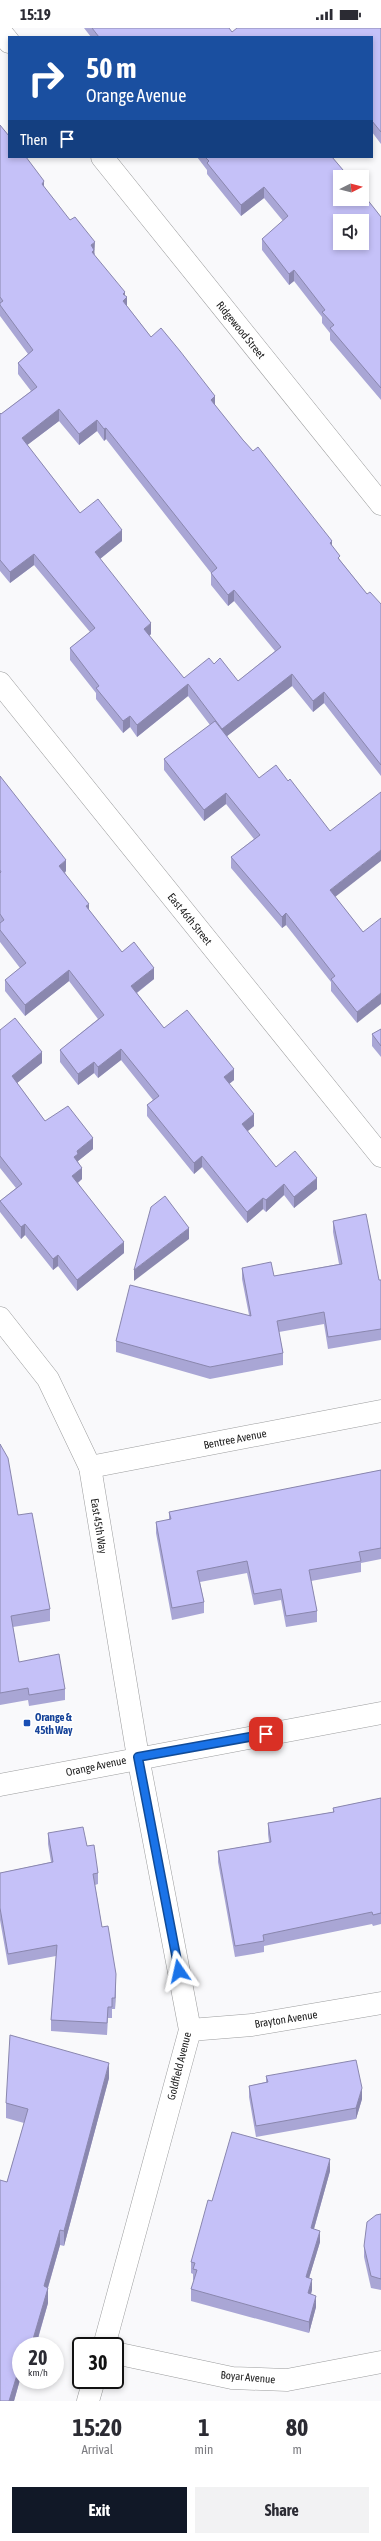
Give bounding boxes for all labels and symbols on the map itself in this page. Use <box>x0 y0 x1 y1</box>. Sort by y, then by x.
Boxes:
north arrow <box>333 170 369 206</box>
street label: Ridgewood Street <box>214 299 268 361</box>
street label: East 46th Street <box>166 891 214 947</box>
street label: Bentree Avenue <box>203 1427 267 1451</box>
street label: East 45th Way <box>89 1497 109 1555</box>
place label: Orange & 45th Way <box>34 1711 73 1736</box>
pin <box>249 1717 283 1751</box>
marker: Orange & 45th Way <box>22 1718 32 1728</box>
street label: Orange Avenue <box>65 1754 127 1778</box>
position arrow <box>158 1950 200 1992</box>
street label: Brayton Avenue <box>254 2008 318 2030</box>
street label: Goldfield Avenue <box>165 2031 193 2101</box>
speed limit sign: 30 <box>72 2337 124 2389</box>
street label: Boyar Avenue <box>220 2369 276 2385</box>

